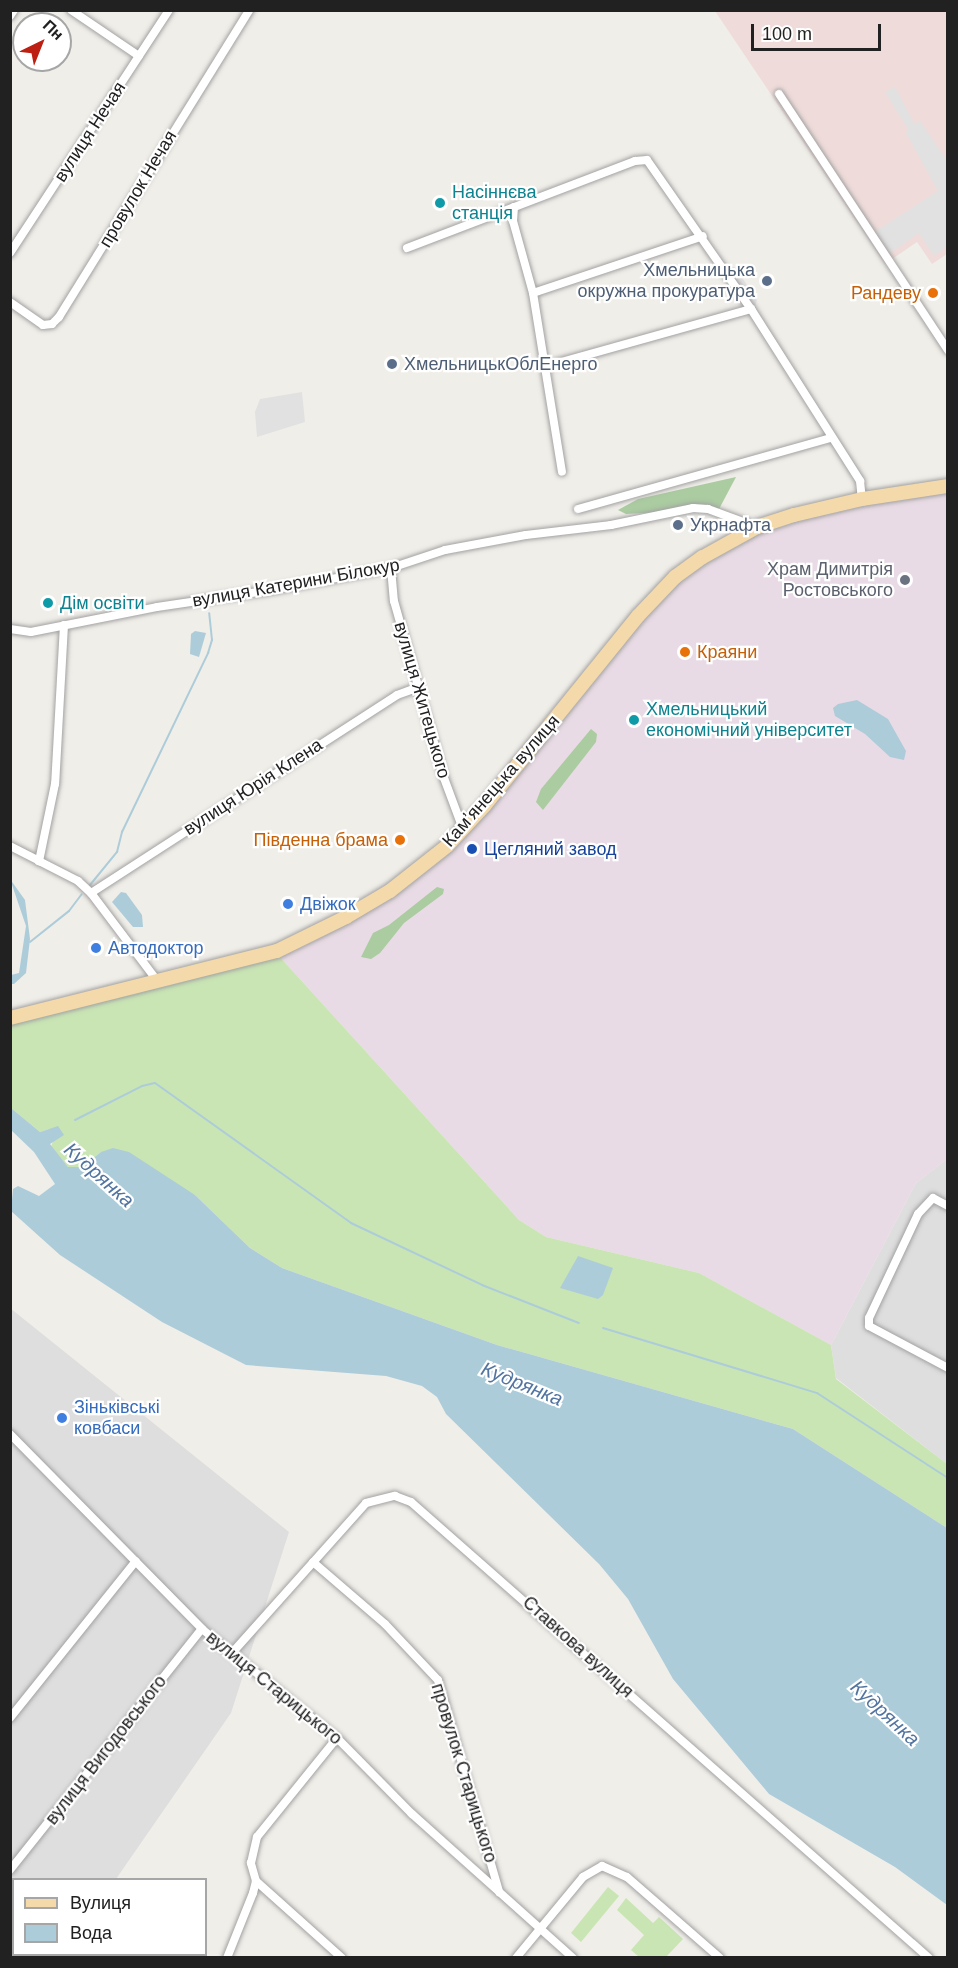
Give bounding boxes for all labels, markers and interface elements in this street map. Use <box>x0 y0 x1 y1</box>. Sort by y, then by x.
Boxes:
north arrow <box>12 12 72 72</box>
scale bar <box>754 12 884 50</box>
text: Пн <box>40 16 67 43</box>
text: 100 m <box>762 24 812 44</box>
street label: вулиця Нечая <box>50 78 130 186</box>
street label: провулок Нечая <box>95 127 181 251</box>
place label: Насіннєва станція <box>452 182 536 224</box>
marker: Насіннєва станція <box>433 196 447 210</box>
place label: Хмельницька окружна прокуратура <box>578 260 755 302</box>
marker: Хмельницька окружна прокуратура <box>760 274 774 288</box>
place label: Рандеву <box>851 282 921 304</box>
marker: Рандеву <box>926 286 940 300</box>
place label: ХмельницькОблЕнерго <box>404 353 597 375</box>
marker: ХмельницькОблЕнерго <box>385 357 399 371</box>
place label: Укрнафта <box>690 514 771 536</box>
marker: Укрнафта <box>671 518 685 532</box>
street label: вулиця Катерини Білокур <box>191 554 401 612</box>
place label: Храм Димитрія Ростовського <box>767 559 893 602</box>
marker: Храм Димитрія Ростовського <box>898 573 912 587</box>
place label: Дім освіти <box>60 592 144 614</box>
marker: Дім освіти <box>41 596 55 610</box>
street label: вулиця Житецького <box>389 619 455 781</box>
place label: Краяни <box>697 641 757 663</box>
marker: Краяни <box>678 645 692 659</box>
place label: Хмельницький економічний університет <box>646 699 852 742</box>
street label: Камʼянецька вулиця <box>438 711 564 851</box>
marker: Хмельницький економічний університет <box>627 713 641 727</box>
street label: вулиця Юрія Клена <box>179 734 327 840</box>
place label: Південна брама <box>254 829 388 851</box>
marker: Південна брама <box>393 833 407 847</box>
place label: Цегляний завод <box>484 838 617 860</box>
marker: Цегляний завод <box>465 842 479 856</box>
place label: Двіжок <box>300 893 356 915</box>
marker: Двіжок <box>281 897 295 911</box>
place label: Автодоктор <box>108 937 203 959</box>
marker: Автодоктор <box>89 941 103 955</box>
water label: Кудрянка <box>59 1137 139 1213</box>
water label: Кудрянка <box>478 1357 566 1411</box>
place label: Зіньківські ковбаси <box>74 1397 160 1440</box>
marker: Зіньківські ковбаси <box>55 1411 69 1425</box>
street label: Ставкова вулиця <box>518 1592 638 1702</box>
street label: вулиця Старицького <box>202 1627 346 1749</box>
street label: вулиця Вигодовського <box>41 1671 171 1829</box>
water label: Кудрянка <box>845 1675 925 1751</box>
street label: провулок Старицького <box>426 1681 502 1865</box>
legend <box>12 1878 207 1956</box>
text: Вулиця <box>70 1893 131 1913</box>
text: Вода <box>70 1923 112 1943</box>

